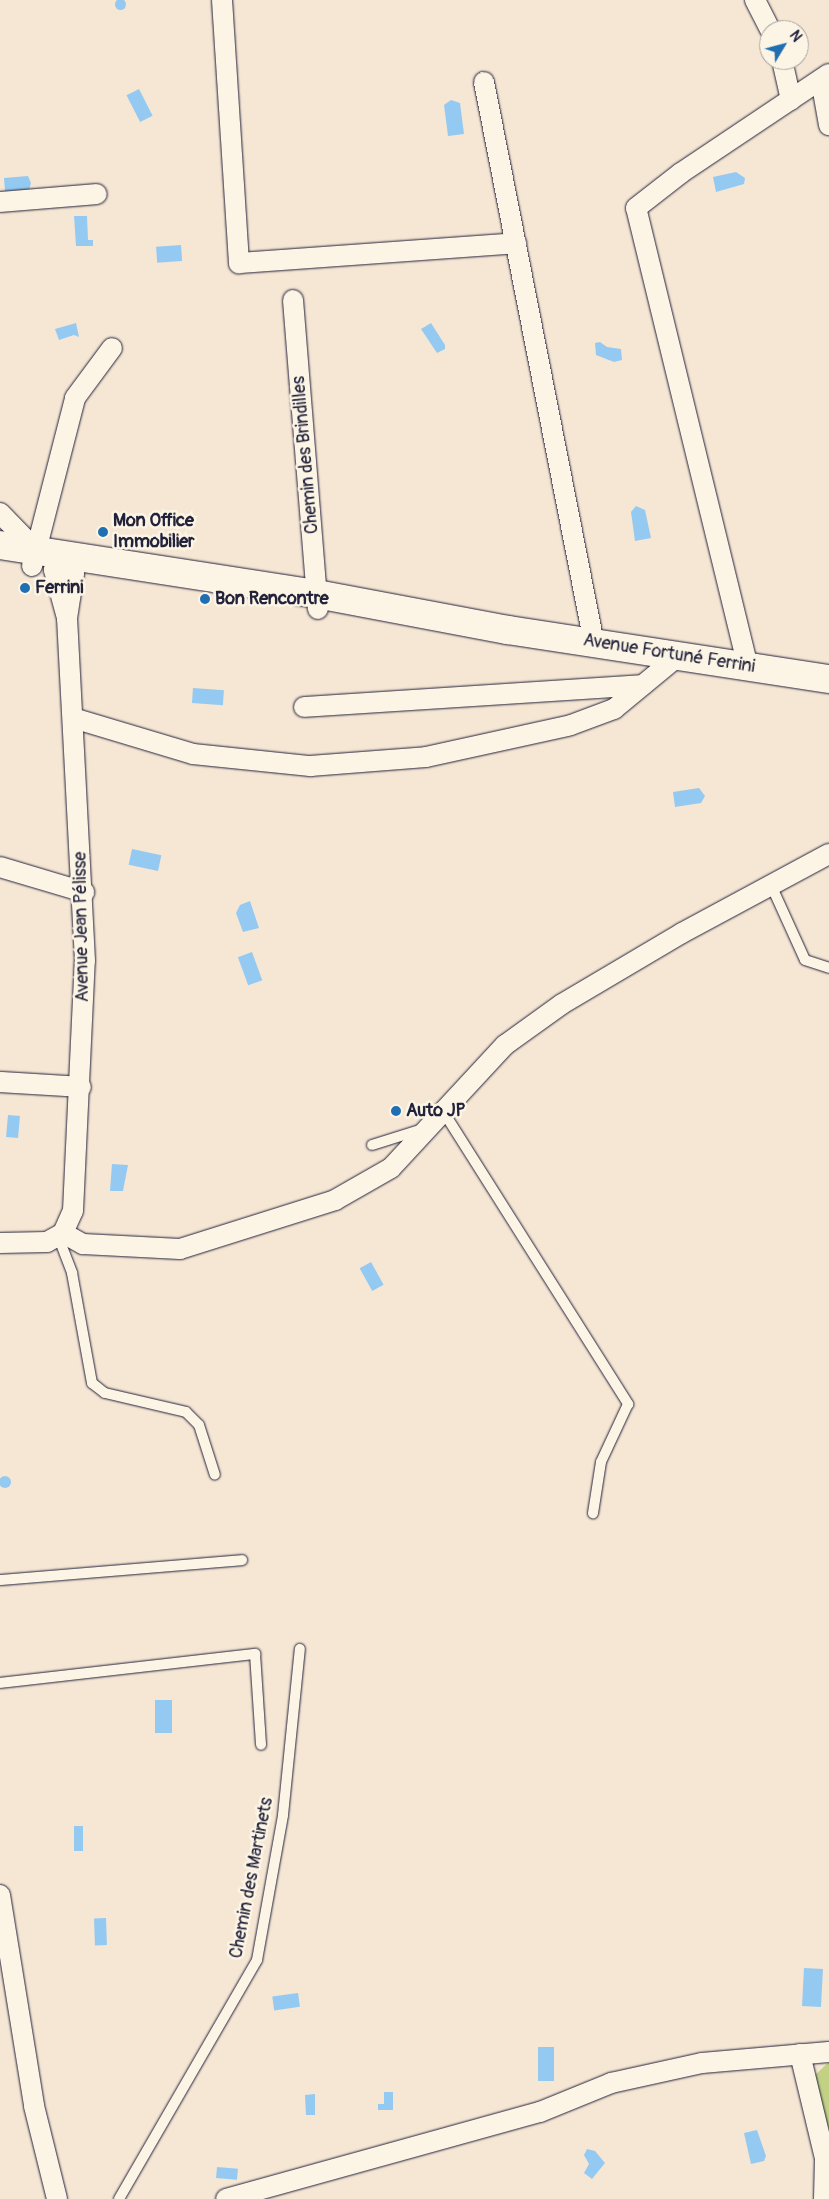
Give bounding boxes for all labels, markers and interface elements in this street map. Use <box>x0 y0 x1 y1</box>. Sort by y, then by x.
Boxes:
north arrow <box>759 20 809 70</box>
text: N <box>786 27 805 45</box>
street label: Chemin des Brindilles <box>288 375 324 535</box>
place label: Mon Office Immobilier <box>113 511 195 554</box>
marker: Mon Office Immobilier <box>97 526 109 538</box>
place label: Ferrini <box>35 577 83 599</box>
marker: Ferrini <box>19 582 31 594</box>
place label: Bon Rencontre <box>215 588 329 610</box>
marker: Bon Rencontre <box>199 593 211 605</box>
street label: Avenue Fortuné Ferrini <box>582 630 756 678</box>
street label: Avenue Jean Pélisse <box>70 852 94 1002</box>
place label: Auto JP <box>406 1100 465 1122</box>
marker: Auto JP <box>390 1105 402 1117</box>
street label: Chemin des Martinets <box>226 1796 278 1960</box>

